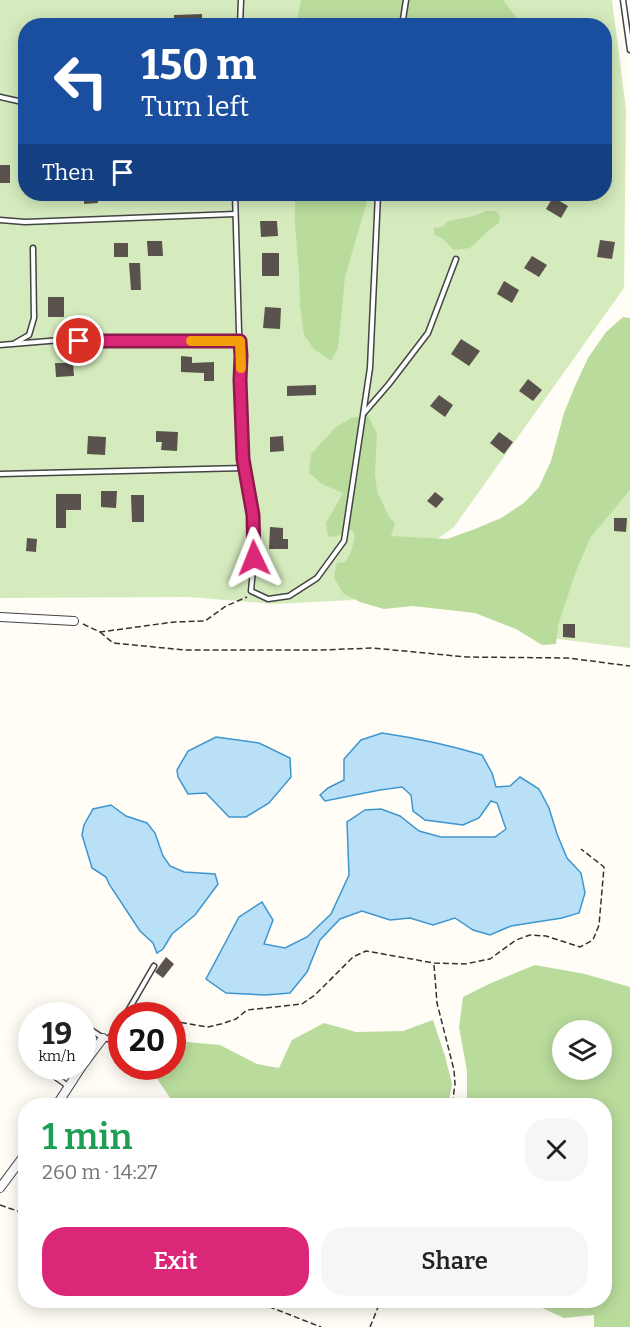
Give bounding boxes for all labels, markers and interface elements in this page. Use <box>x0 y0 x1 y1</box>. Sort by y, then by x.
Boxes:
text: 150 m <box>141 40 256 90</box>
icon: left <box>42 42 120 120</box>
text: Turn left <box>141 91 249 123</box>
icon: arrive <box>106 156 139 189</box>
text: Then <box>42 159 94 186</box>
pin <box>53 315 104 366</box>
icon: arrive <box>62 324 95 357</box>
position arrow <box>222 526 286 590</box>
speed limit sign: 20 <box>108 1002 186 1080</box>
text: 19 <box>42 1016 72 1052</box>
map controls <box>552 1020 612 1080</box>
button: layers <box>552 1020 612 1080</box>
text: km/h <box>38 1047 76 1065</box>
text: 1 min <box>42 1115 133 1159</box>
button: close <box>525 1118 588 1181</box>
text: 260 m · 14:27 <box>42 1160 157 1184</box>
button: Exit <box>42 1227 309 1296</box>
button: Share <box>321 1227 588 1296</box>

